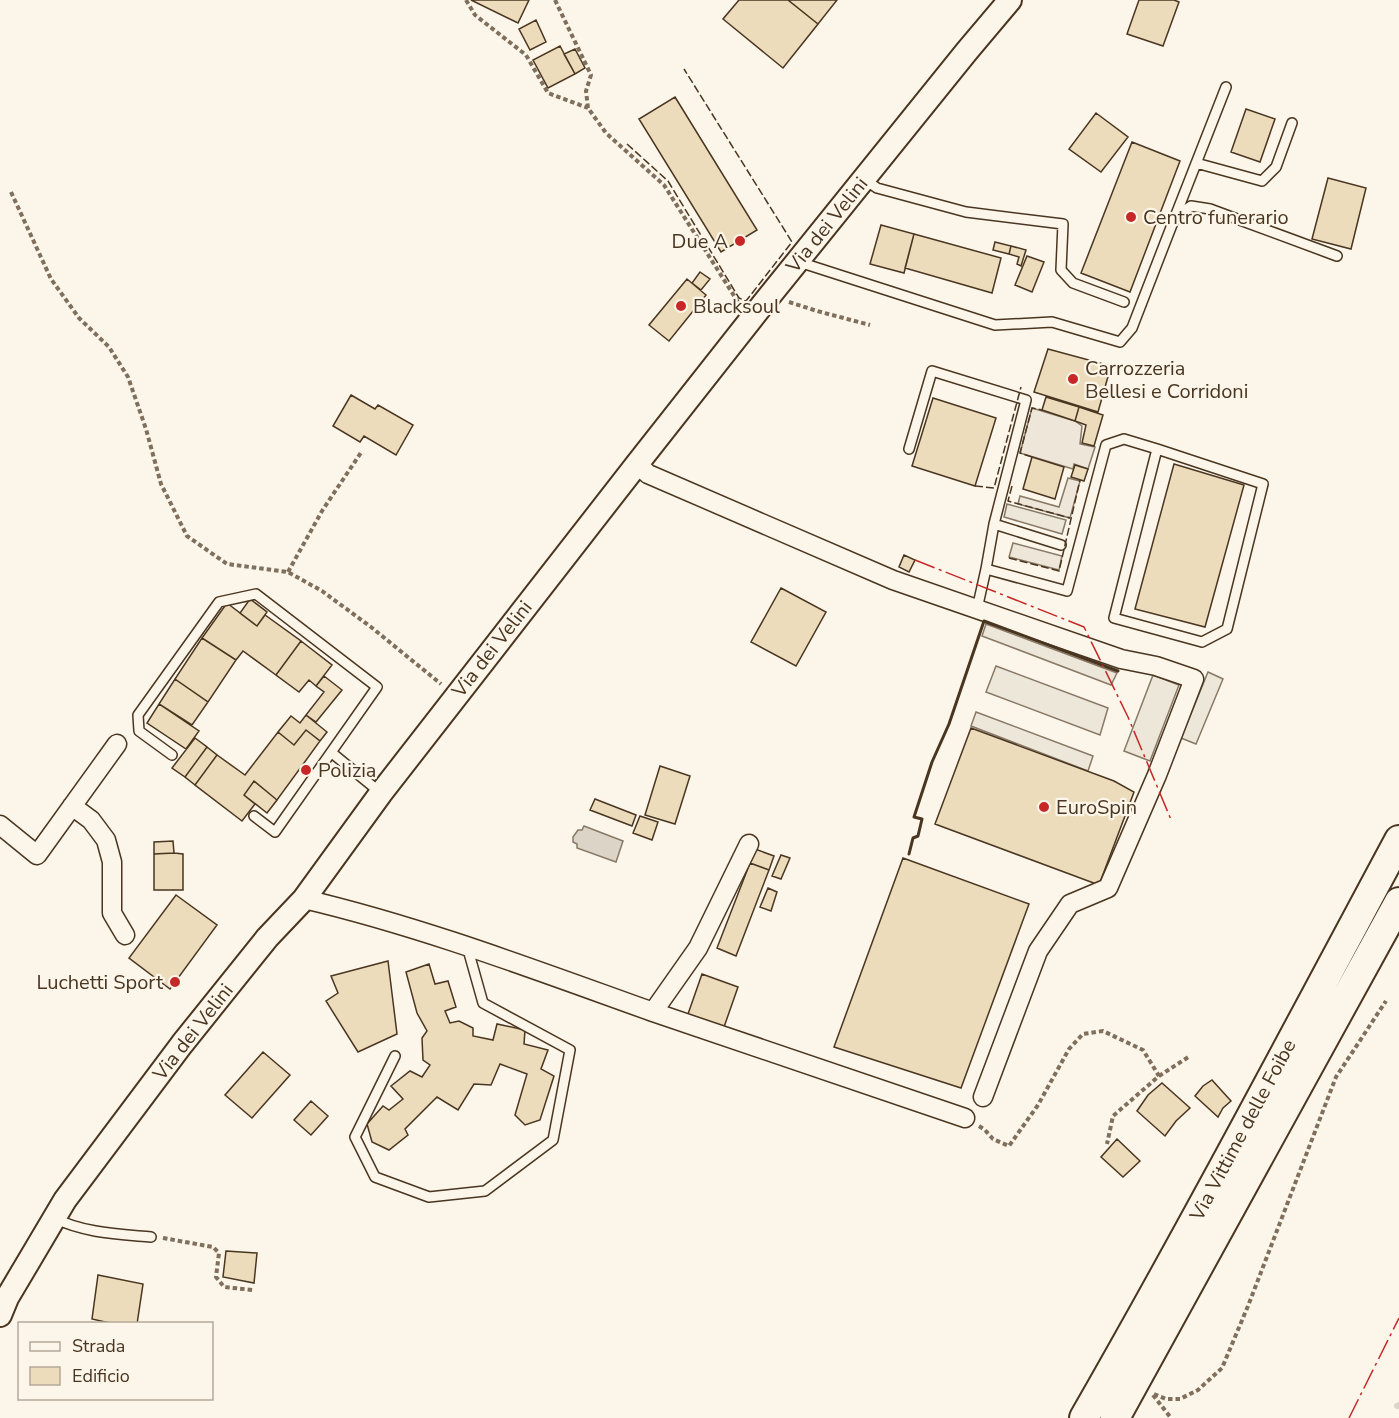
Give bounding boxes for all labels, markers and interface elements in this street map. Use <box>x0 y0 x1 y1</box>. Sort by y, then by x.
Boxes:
street label: Via dei Velini <box>779 171 874 279</box>
place label: Centro funerario <box>1143 204 1289 231</box>
marker: Centro funerario <box>1124 210 1138 224</box>
place label: Due A <box>672 228 728 255</box>
marker: Due A <box>733 234 747 248</box>
place label: Blacksoul <box>693 293 780 320</box>
marker: Blacksoul <box>674 299 688 313</box>
place label: Carrozzeria Bellesi e Corridoni <box>1085 355 1248 405</box>
marker: Carrozzeria Bellesi e Corridoni <box>1066 372 1080 386</box>
street label: Via dei Velini <box>445 595 538 704</box>
place label: Polizia <box>318 757 376 784</box>
marker: Polizia <box>299 763 313 777</box>
place label: EuroSpin <box>1056 794 1137 821</box>
marker: EuroSpin <box>1037 800 1051 814</box>
place label: Luchetti Sport <box>37 969 164 996</box>
marker: Luchetti Sport <box>168 975 182 989</box>
street label: Via dei Velini <box>146 978 239 1087</box>
street label: Via Vittime delle Foibe <box>1183 1034 1302 1227</box>
legend <box>18 1322 213 1400</box>
text: Strada <box>72 1334 125 1358</box>
text: Edificio <box>72 1364 130 1388</box>

